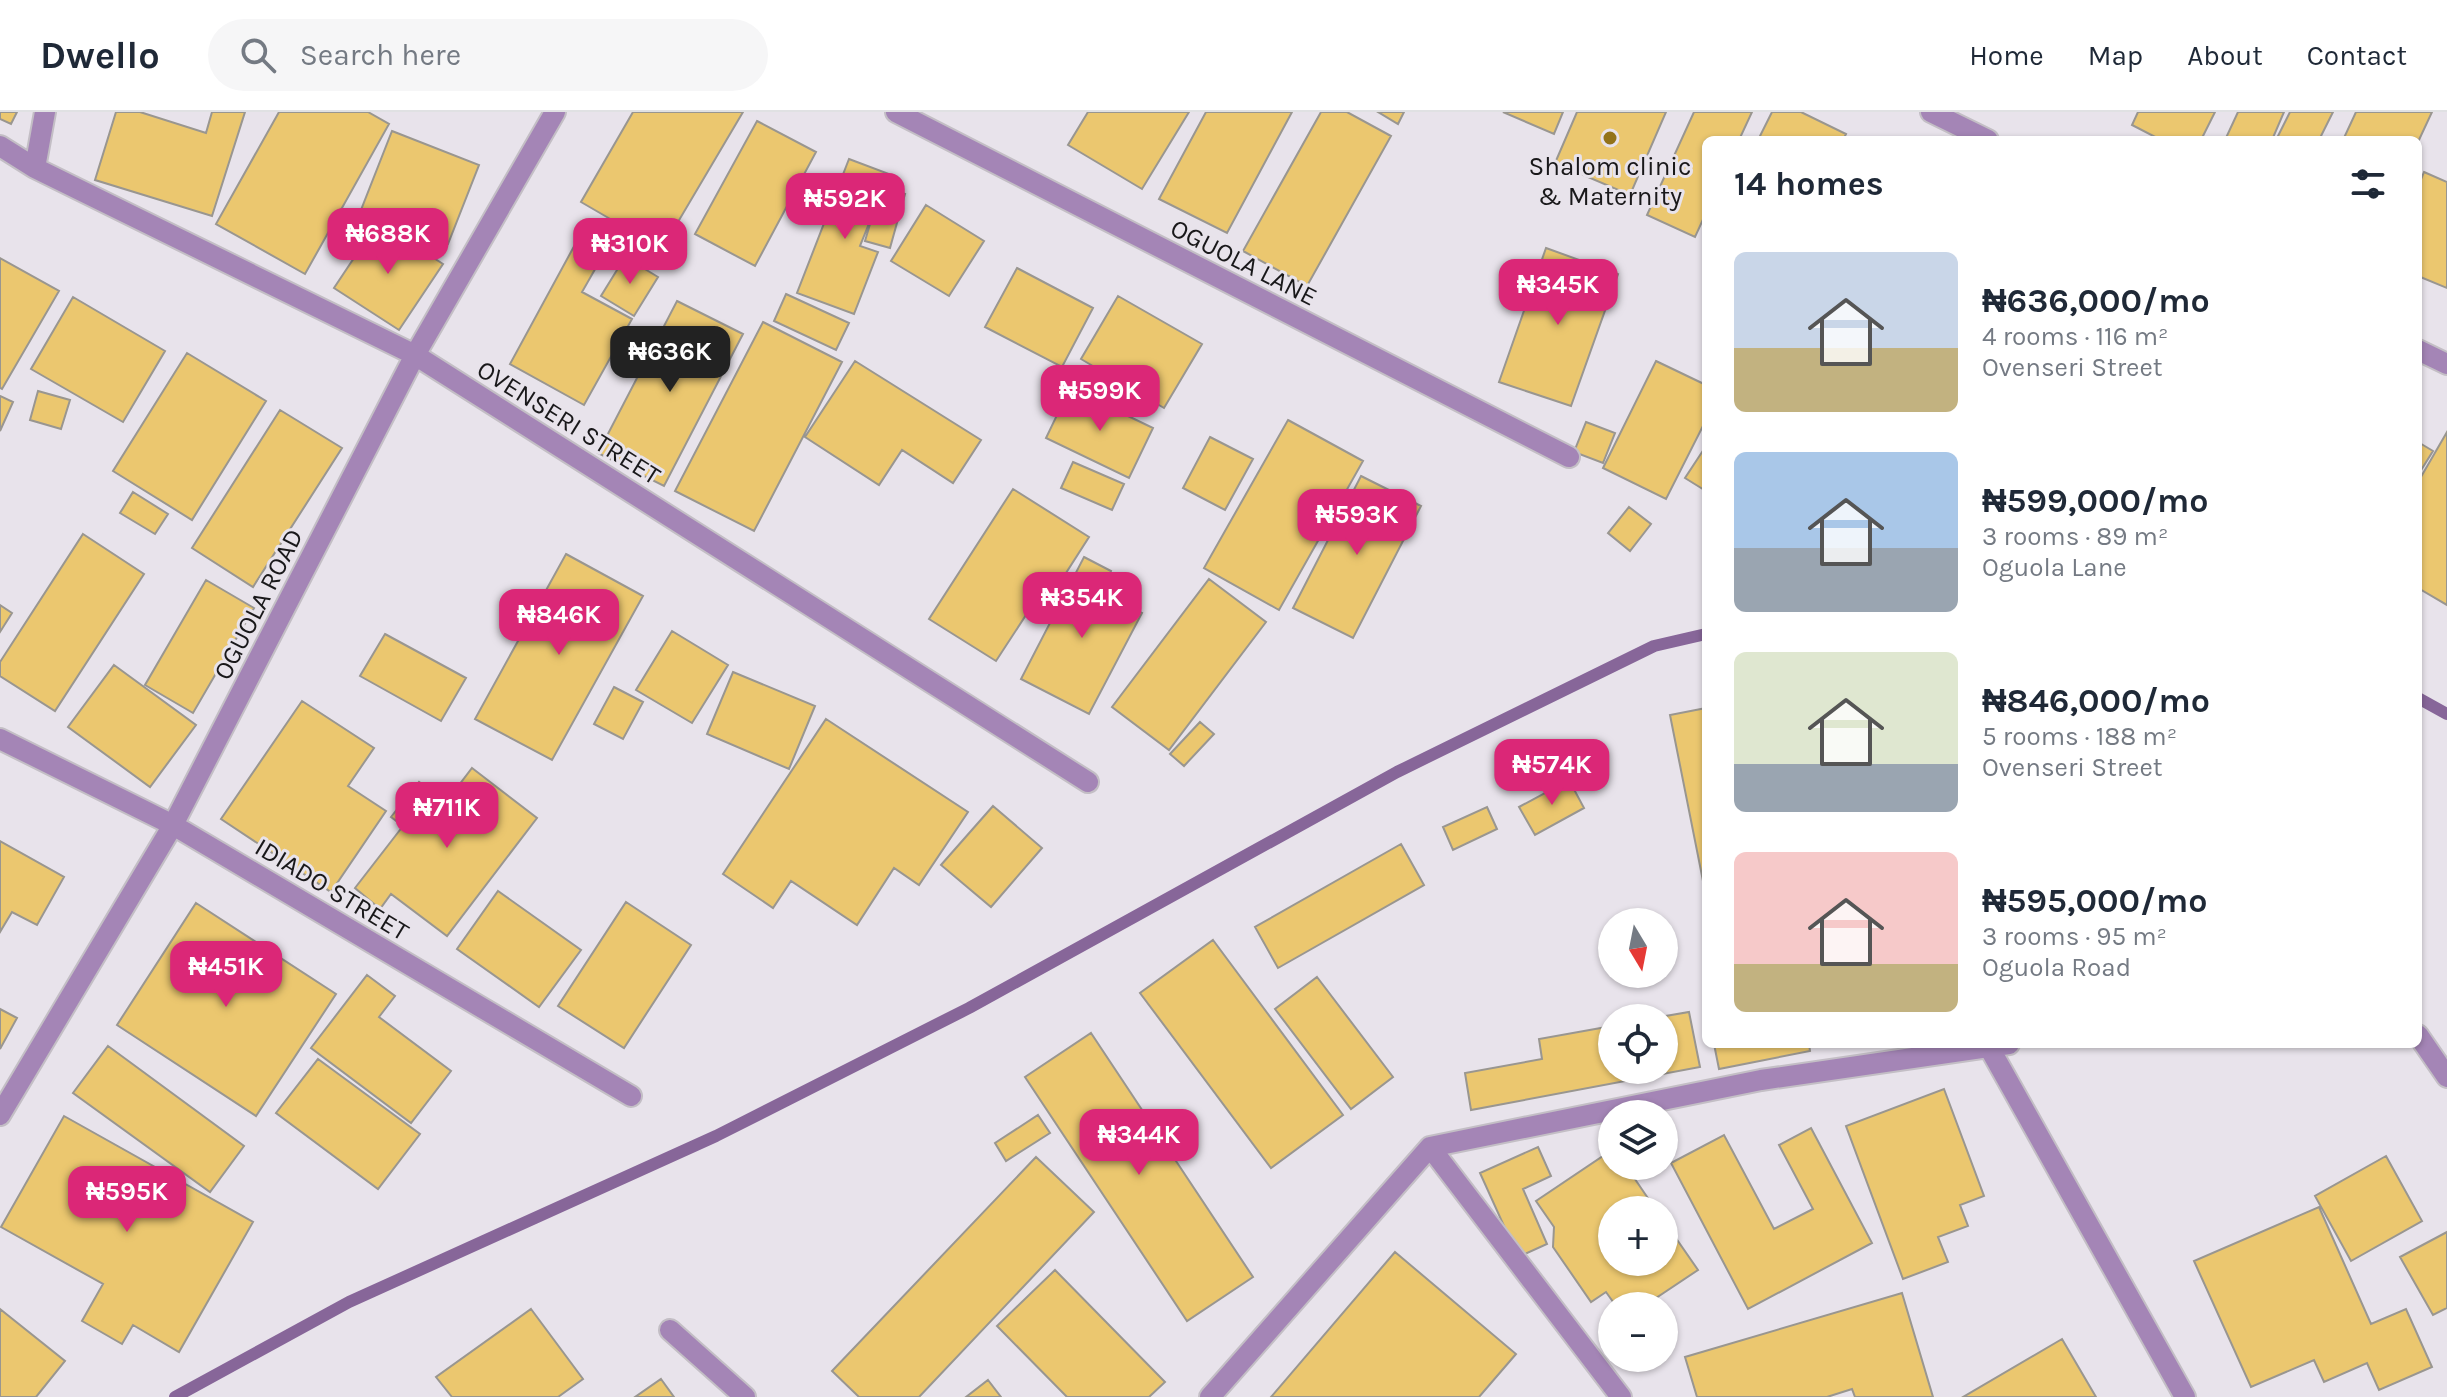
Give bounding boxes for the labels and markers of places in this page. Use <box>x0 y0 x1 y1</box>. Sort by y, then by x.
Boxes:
marker: Shalom clinic & Maternity <box>1601 129 1619 147</box>
place label: Shalom clinic & Maternity <box>1528 151 1692 212</box>
pin: ₦592K <box>789 173 901 241</box>
pin: ₦688K <box>332 208 444 276</box>
pin: ₦310K <box>574 218 686 286</box>
pin: ₦345K <box>1502 259 1614 327</box>
pin: ₦636K <box>614 326 726 394</box>
pin: ₦599K <box>1044 365 1156 433</box>
pin: ₦593K <box>1301 489 1413 557</box>
pin: ₦354K <box>1026 572 1138 640</box>
pin: ₦846K <box>503 589 615 657</box>
pin: ₦574K <box>1496 739 1608 807</box>
pin: ₦711K <box>391 782 503 850</box>
pin: ₦451K <box>170 941 282 1009</box>
pin: ₦344K <box>1083 1109 1195 1177</box>
pin: ₦595K <box>71 1166 183 1234</box>

